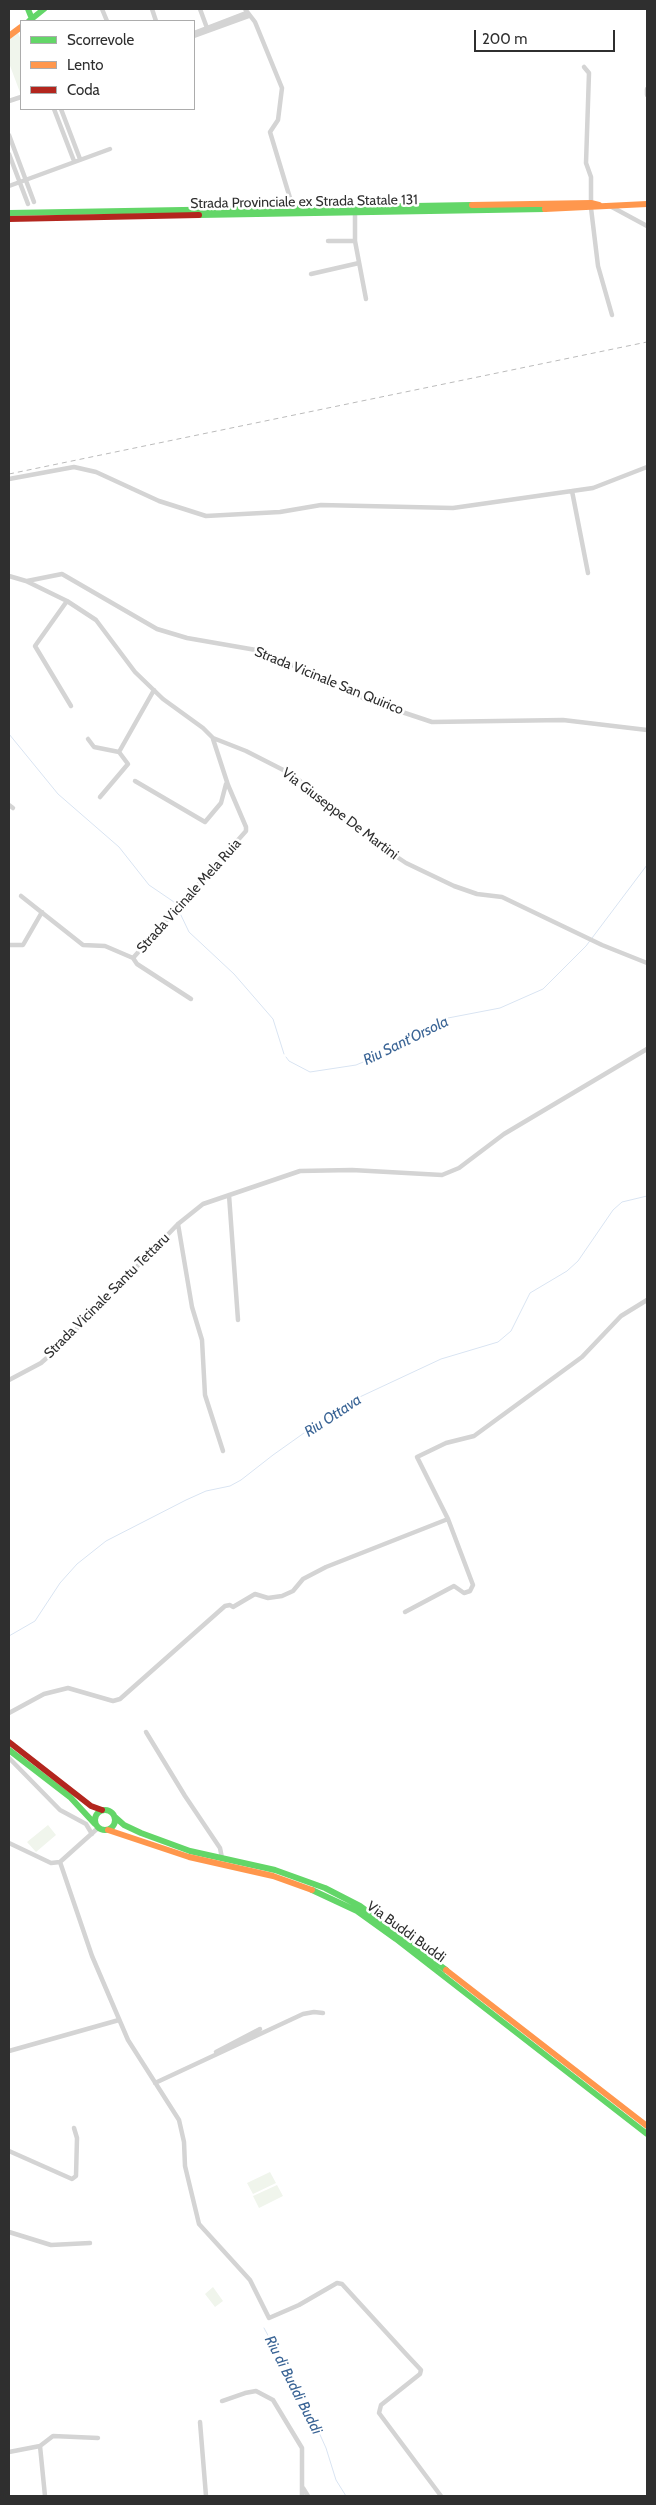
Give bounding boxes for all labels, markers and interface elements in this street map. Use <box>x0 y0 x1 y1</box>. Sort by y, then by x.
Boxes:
legend <box>20 20 195 110</box>
scale bar <box>476 20 617 52</box>
text: 200 m <box>482 30 527 48</box>
text: Scorrevole <box>67 31 134 49</box>
text: Lento <box>67 56 104 74</box>
text: Coda <box>67 81 100 99</box>
street label: Strada Provinciale ex Strada Statale 131 <box>190 192 418 212</box>
street label: Strada Vicinale San Quirico <box>252 643 406 719</box>
street label: Via Giuseppe De Martini <box>278 765 402 863</box>
street label: Strada Vicinale Mela Ruia <box>133 835 245 957</box>
water label: Riu Sant'Orsola <box>360 1013 452 1069</box>
street label: Strada Vicinale Santu Tettaru <box>41 1230 173 1362</box>
water label: Riu Ottava <box>301 1391 365 1441</box>
street label: Via Buddi Buddi <box>363 1898 449 1966</box>
water label: Riu di Buddi Buddi <box>260 2333 326 2437</box>

